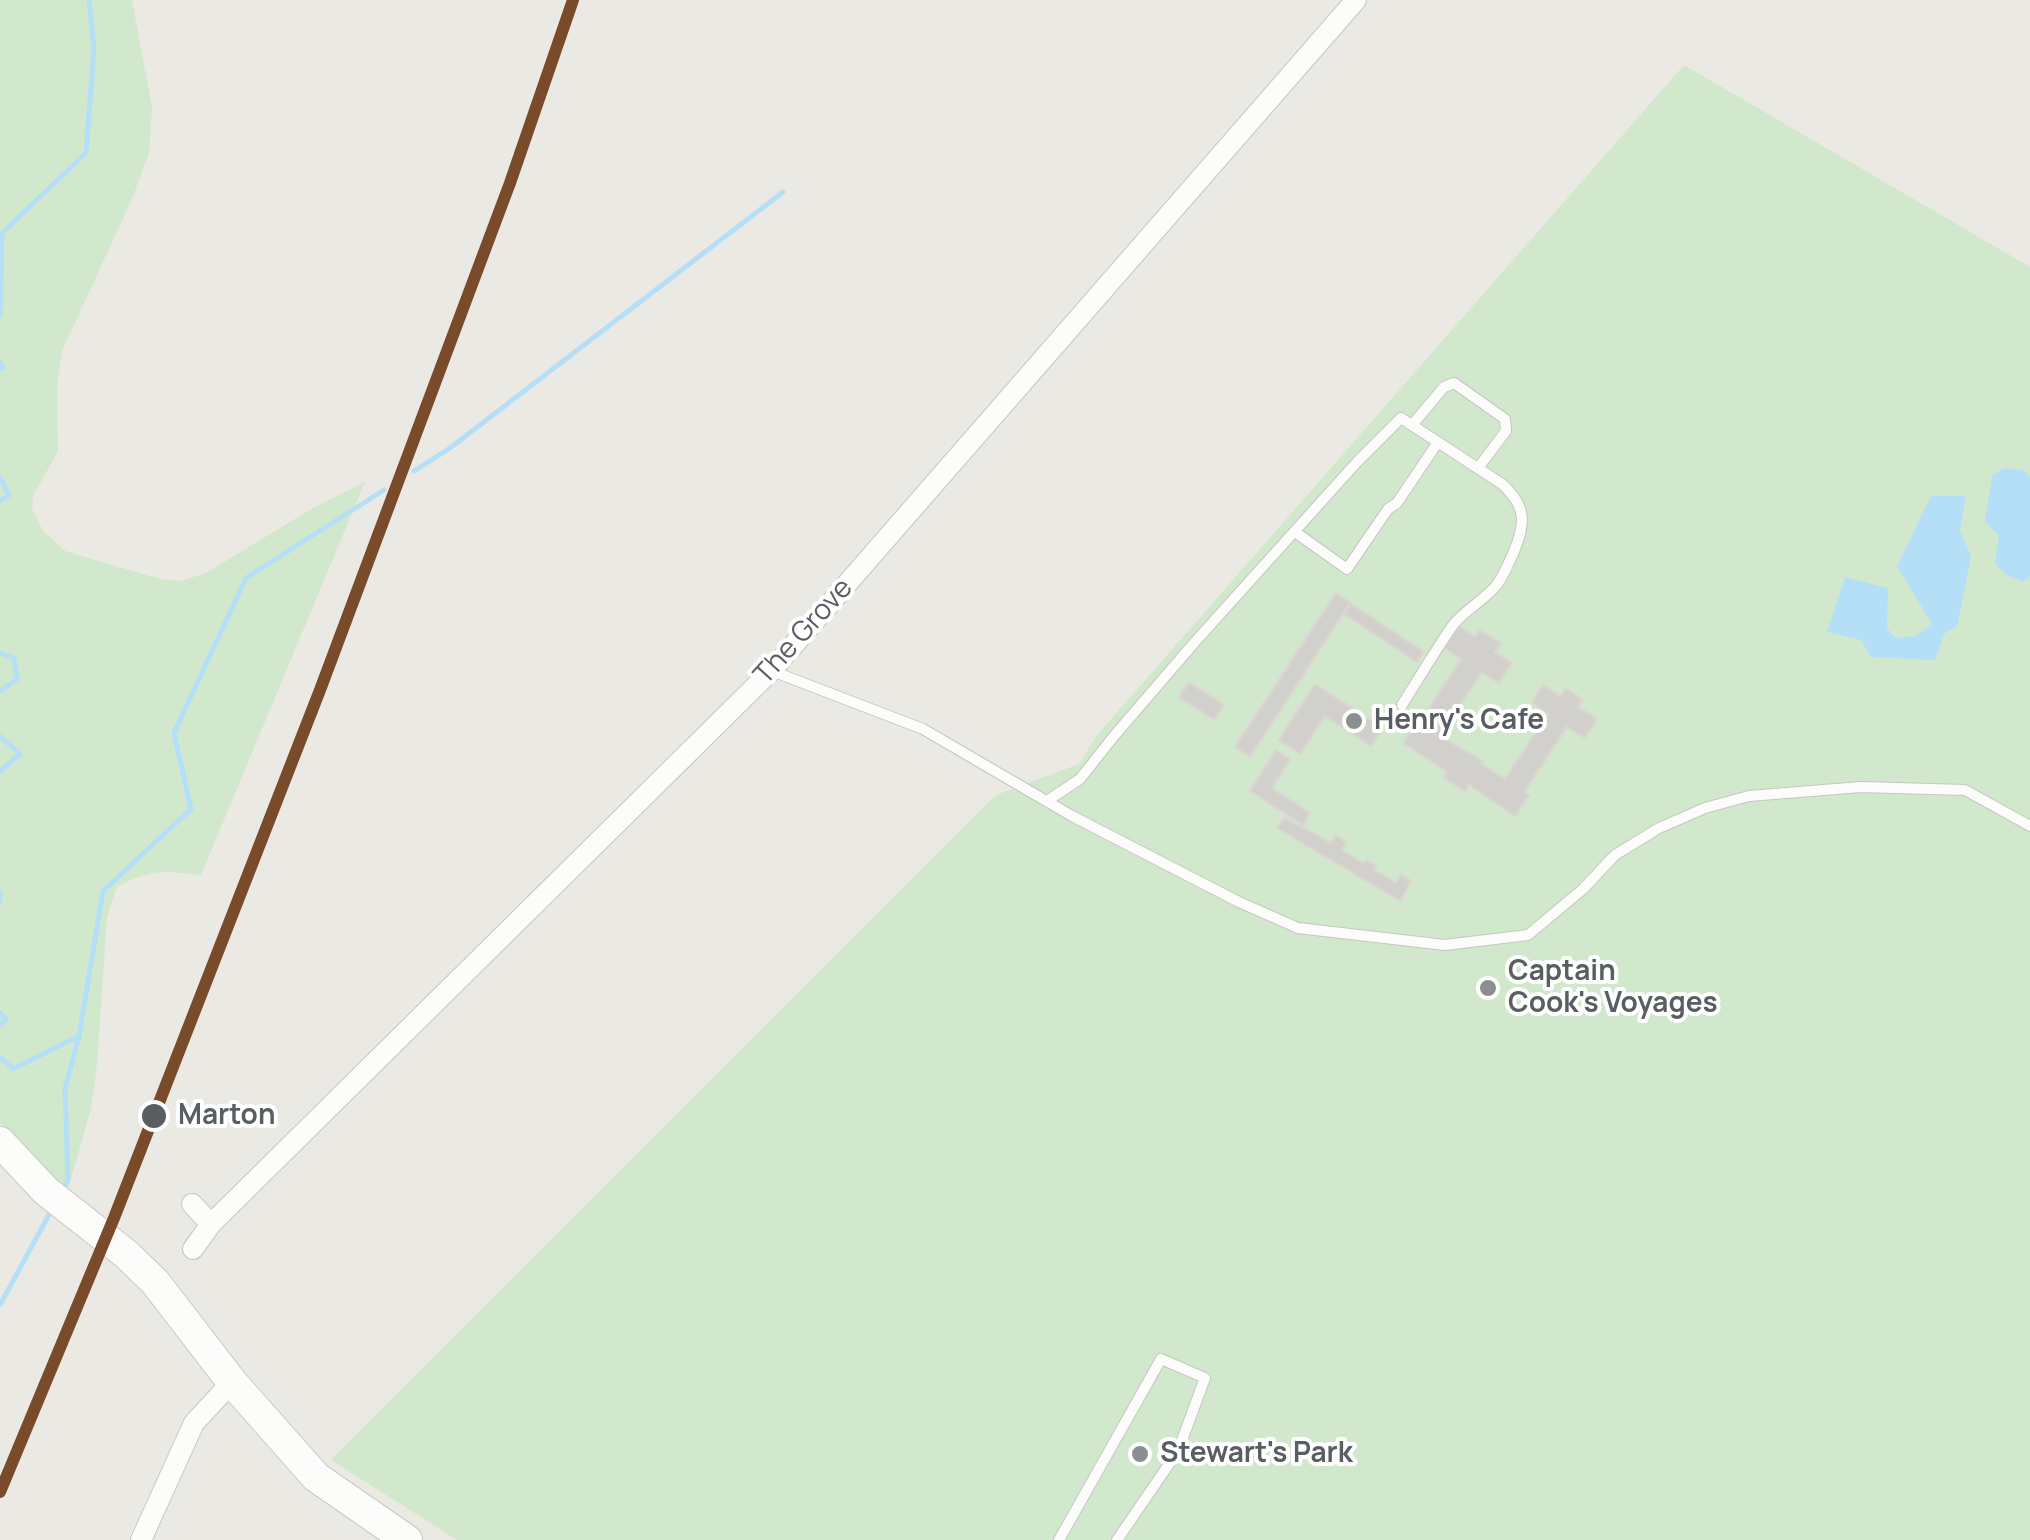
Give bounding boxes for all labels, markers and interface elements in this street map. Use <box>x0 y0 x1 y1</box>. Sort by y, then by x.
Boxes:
street label: The Grove <box>748 572 860 692</box>
place label: Henry's Cafe <box>1374 704 1544 738</box>
marker: Henry's Cafe <box>1343 710 1365 732</box>
place label: Captain Cook's Voyages <box>1508 955 1718 1021</box>
marker: Captain Cook's Voyages <box>1477 977 1499 999</box>
place label: Marton <box>178 1099 275 1133</box>
marker: Marton <box>139 1101 169 1131</box>
place label: Stewart's Park <box>1160 1437 1353 1471</box>
marker: Stewart's Park <box>1129 1443 1151 1465</box>

